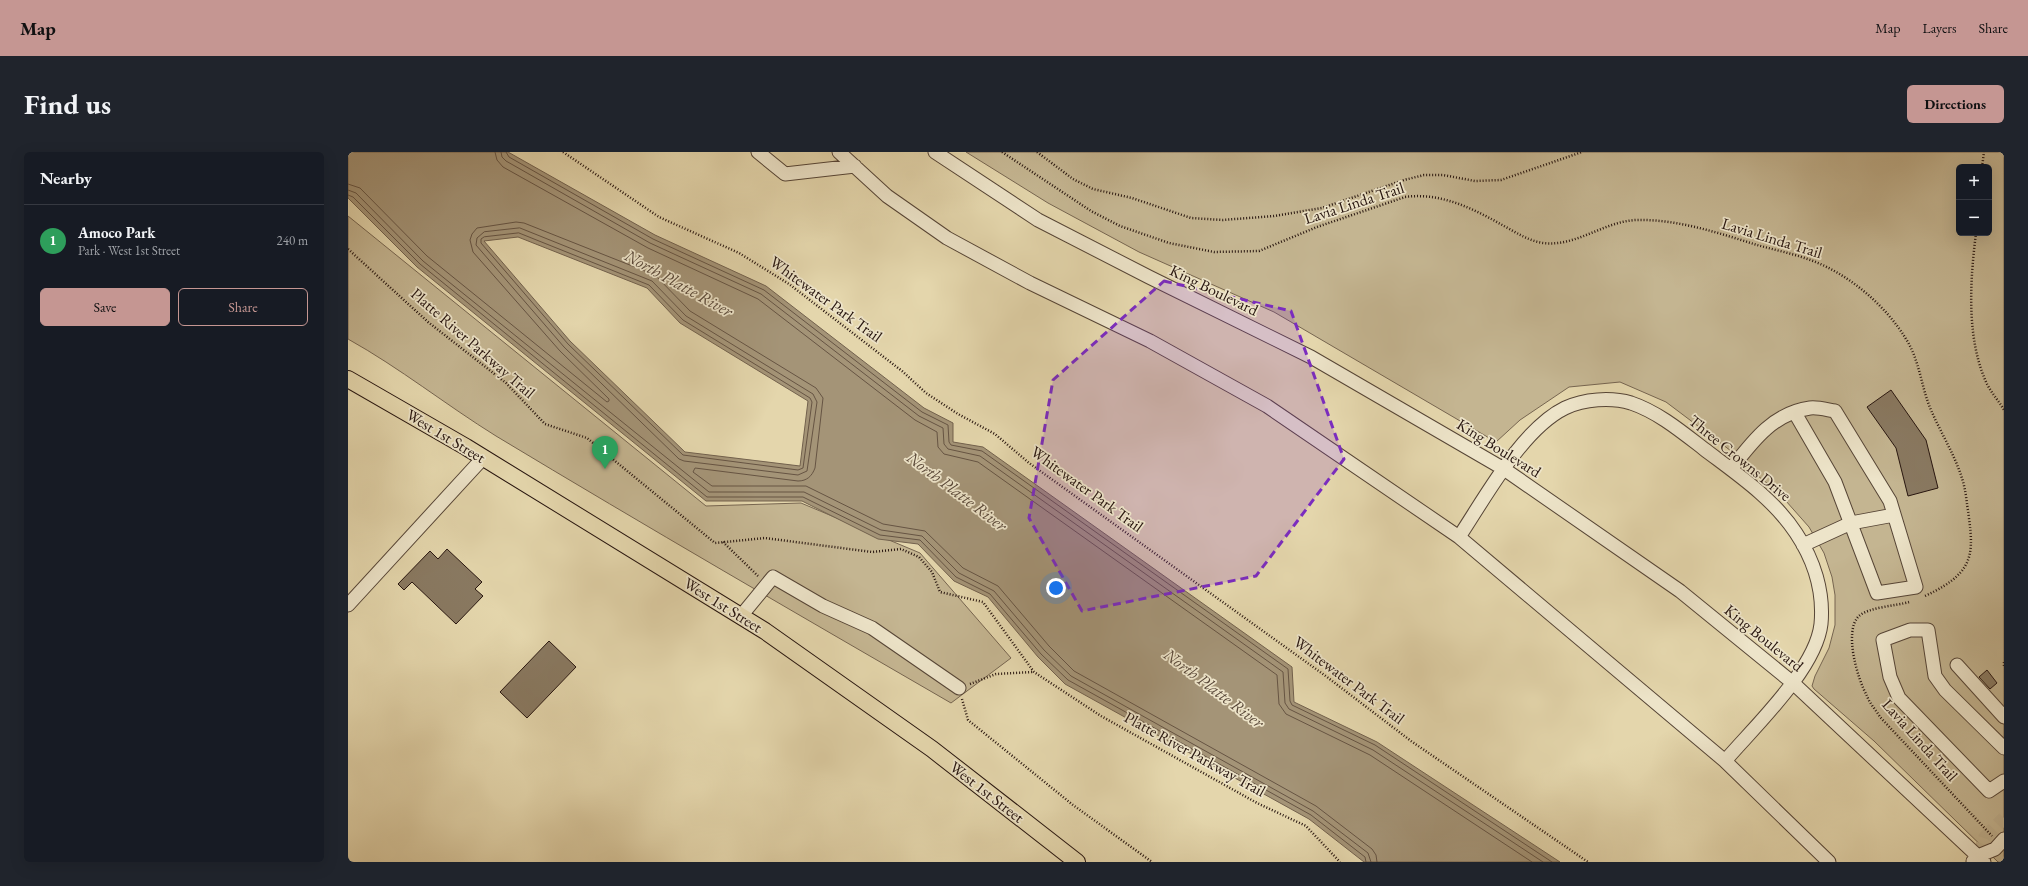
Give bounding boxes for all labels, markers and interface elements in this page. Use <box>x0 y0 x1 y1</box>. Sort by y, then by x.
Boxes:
text: Map <box>20 16 56 41</box>
text: Map <box>1875 19 1900 37</box>
text: Layers <box>1922 19 1957 37</box>
text: Share <box>1979 19 2008 37</box>
button: Directions <box>1907 85 2004 123</box>
text: Find us <box>24 86 111 122</box>
map controls <box>1956 164 1992 236</box>
button: + <box>1956 164 1992 200</box>
text: Nearby <box>40 167 92 189</box>
street label: Lavia Linda Trail <box>1301 177 1407 229</box>
button: − <box>1956 200 1992 236</box>
street label: Lavia Linda Trail <box>1719 213 1825 263</box>
text: Amoco Park <box>78 223 155 242</box>
text: 1 <box>50 232 56 249</box>
text: 240 m <box>277 232 308 249</box>
text: Park · West 1st Street <box>78 242 180 259</box>
water label: North Platte River <box>620 244 738 323</box>
street label: Whitewater Park Trail <box>766 251 887 347</box>
street label: King Boulevard <box>1166 260 1262 321</box>
street label: Platte River Parkway Trail <box>406 283 540 403</box>
button: Save <box>40 288 170 326</box>
button: Share <box>178 288 308 326</box>
street label: West 1st Street <box>402 404 490 468</box>
street label: Three Crowns Drive <box>1684 410 1796 506</box>
street label: King Boulevard <box>1453 414 1546 483</box>
pin: 1 <box>592 436 618 469</box>
street label: Whitewater Park Trail <box>1027 441 1148 537</box>
water label: North Platte River <box>902 445 1013 537</box>
street label: West 1st Street <box>680 573 766 637</box>
your location <box>1046 578 1066 598</box>
street label: King Boulevard <box>1720 600 1809 677</box>
street label: Whitewater Park Trail <box>1289 631 1409 729</box>
water label: North Platte River <box>1159 642 1270 734</box>
street label: Lavia Linda Trail <box>1877 694 1963 786</box>
street label: Platte River Parkway Trail <box>1121 706 1269 802</box>
street label: West 1st Street <box>945 756 1029 828</box>

